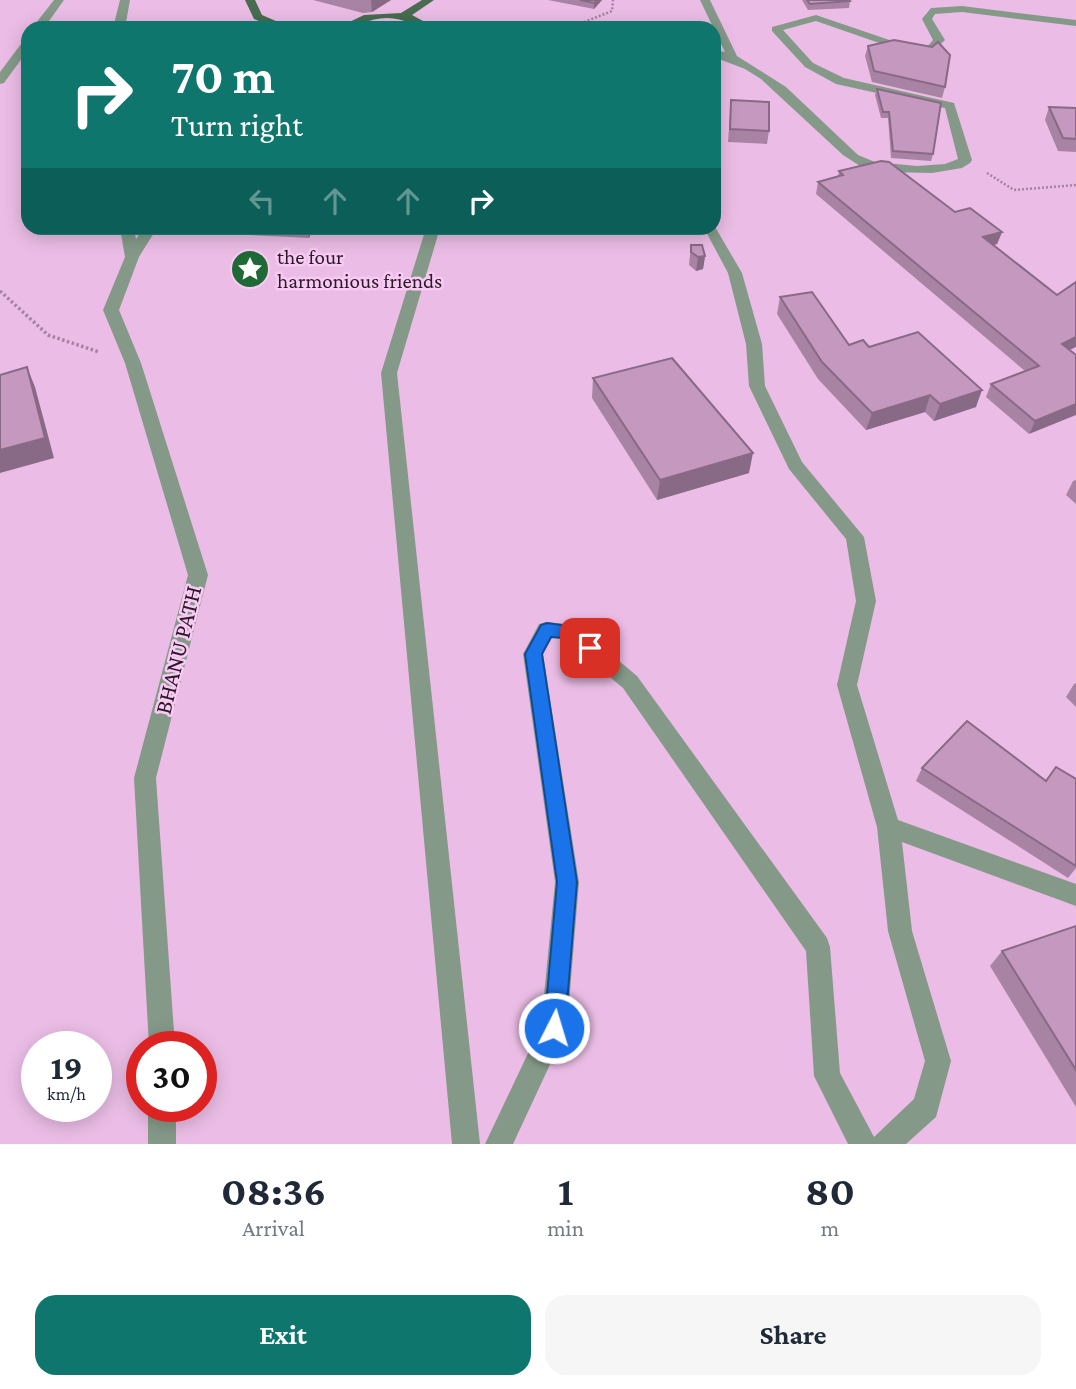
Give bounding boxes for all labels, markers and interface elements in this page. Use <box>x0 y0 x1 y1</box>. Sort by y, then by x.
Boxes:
icon: right <box>56 49 147 140</box>
text: 70 m <box>171 49 275 104</box>
text: Turn right <box>171 107 303 143</box>
icon: left <box>243 182 281 220</box>
icon: ahead <box>316 182 354 220</box>
icon: ahead <box>389 182 427 220</box>
icon: right <box>462 182 500 220</box>
place label: the four harmonious friends <box>277 245 442 293</box>
place icon: the four harmonious friends <box>229 248 271 290</box>
street label: BHANU PATH <box>149 583 206 717</box>
pin <box>560 618 620 678</box>
icon: arrive <box>571 629 609 667</box>
position arrow <box>517 991 591 1065</box>
speed limit sign: 30 <box>126 1031 217 1122</box>
text: 19 <box>50 1048 83 1087</box>
text: km/h <box>47 1084 86 1104</box>
text: 08:36 <box>221 1167 326 1214</box>
text: 1 <box>558 1167 573 1214</box>
text: 80 <box>805 1167 855 1214</box>
text: Arrival <box>242 1215 305 1241</box>
text: min <box>547 1215 584 1241</box>
text: m <box>821 1215 839 1241</box>
button: Exit <box>35 1295 531 1375</box>
button: Share <box>545 1295 1041 1375</box>

